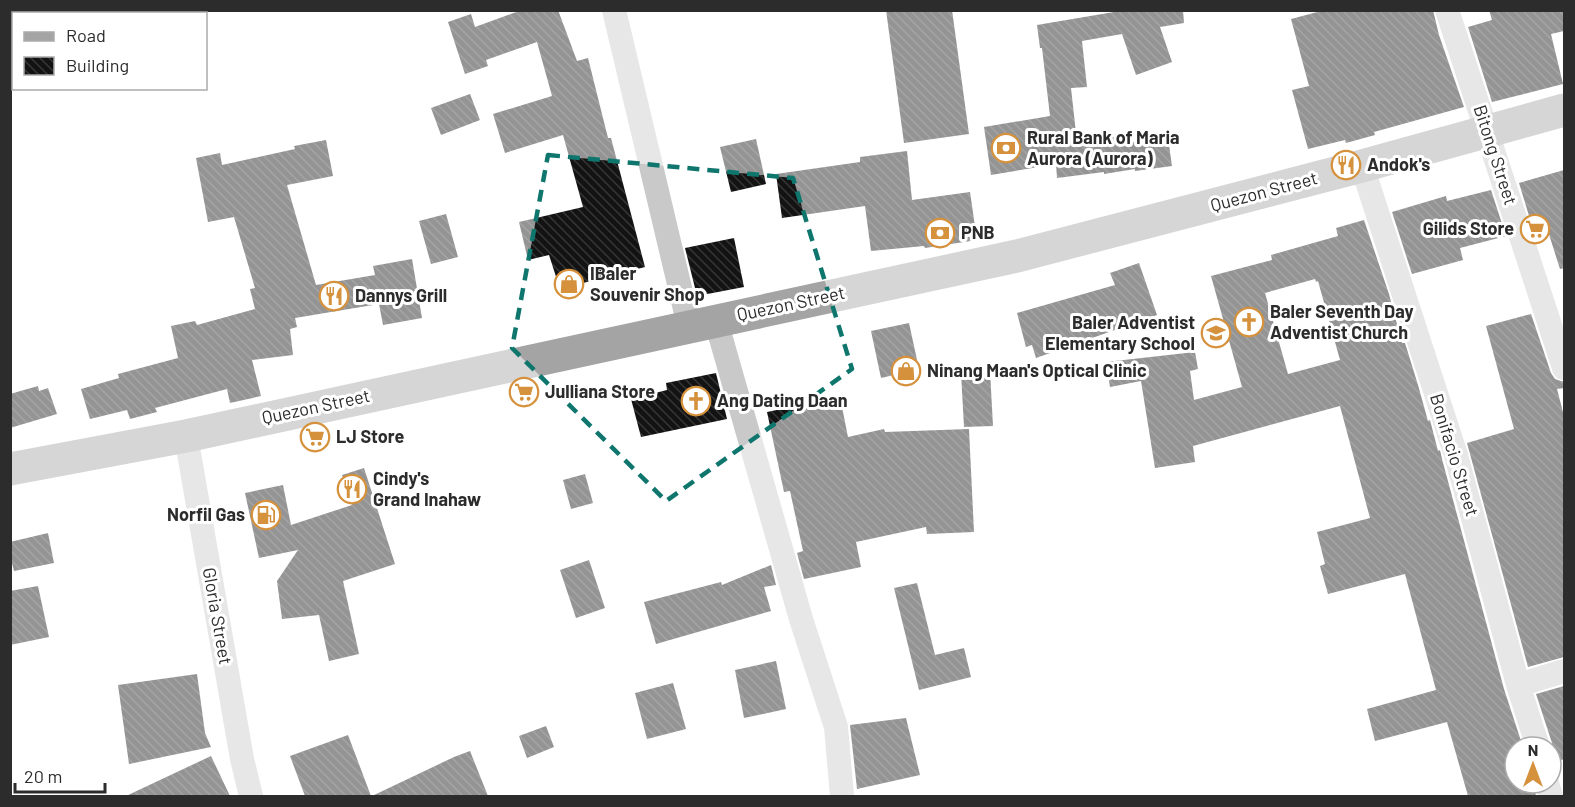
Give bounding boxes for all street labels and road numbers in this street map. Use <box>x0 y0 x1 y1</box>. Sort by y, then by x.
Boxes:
street label: Bitong Street <box>1469 102 1522 208</box>
street label: Quezon Street <box>1208 166 1320 216</box>
street label: Quezon Street <box>735 281 847 325</box>
street label: Quezon Street <box>260 384 372 428</box>
street label: Bonifacio Street <box>1426 391 1484 519</box>
street label: Gloria Street <box>199 566 237 666</box>

